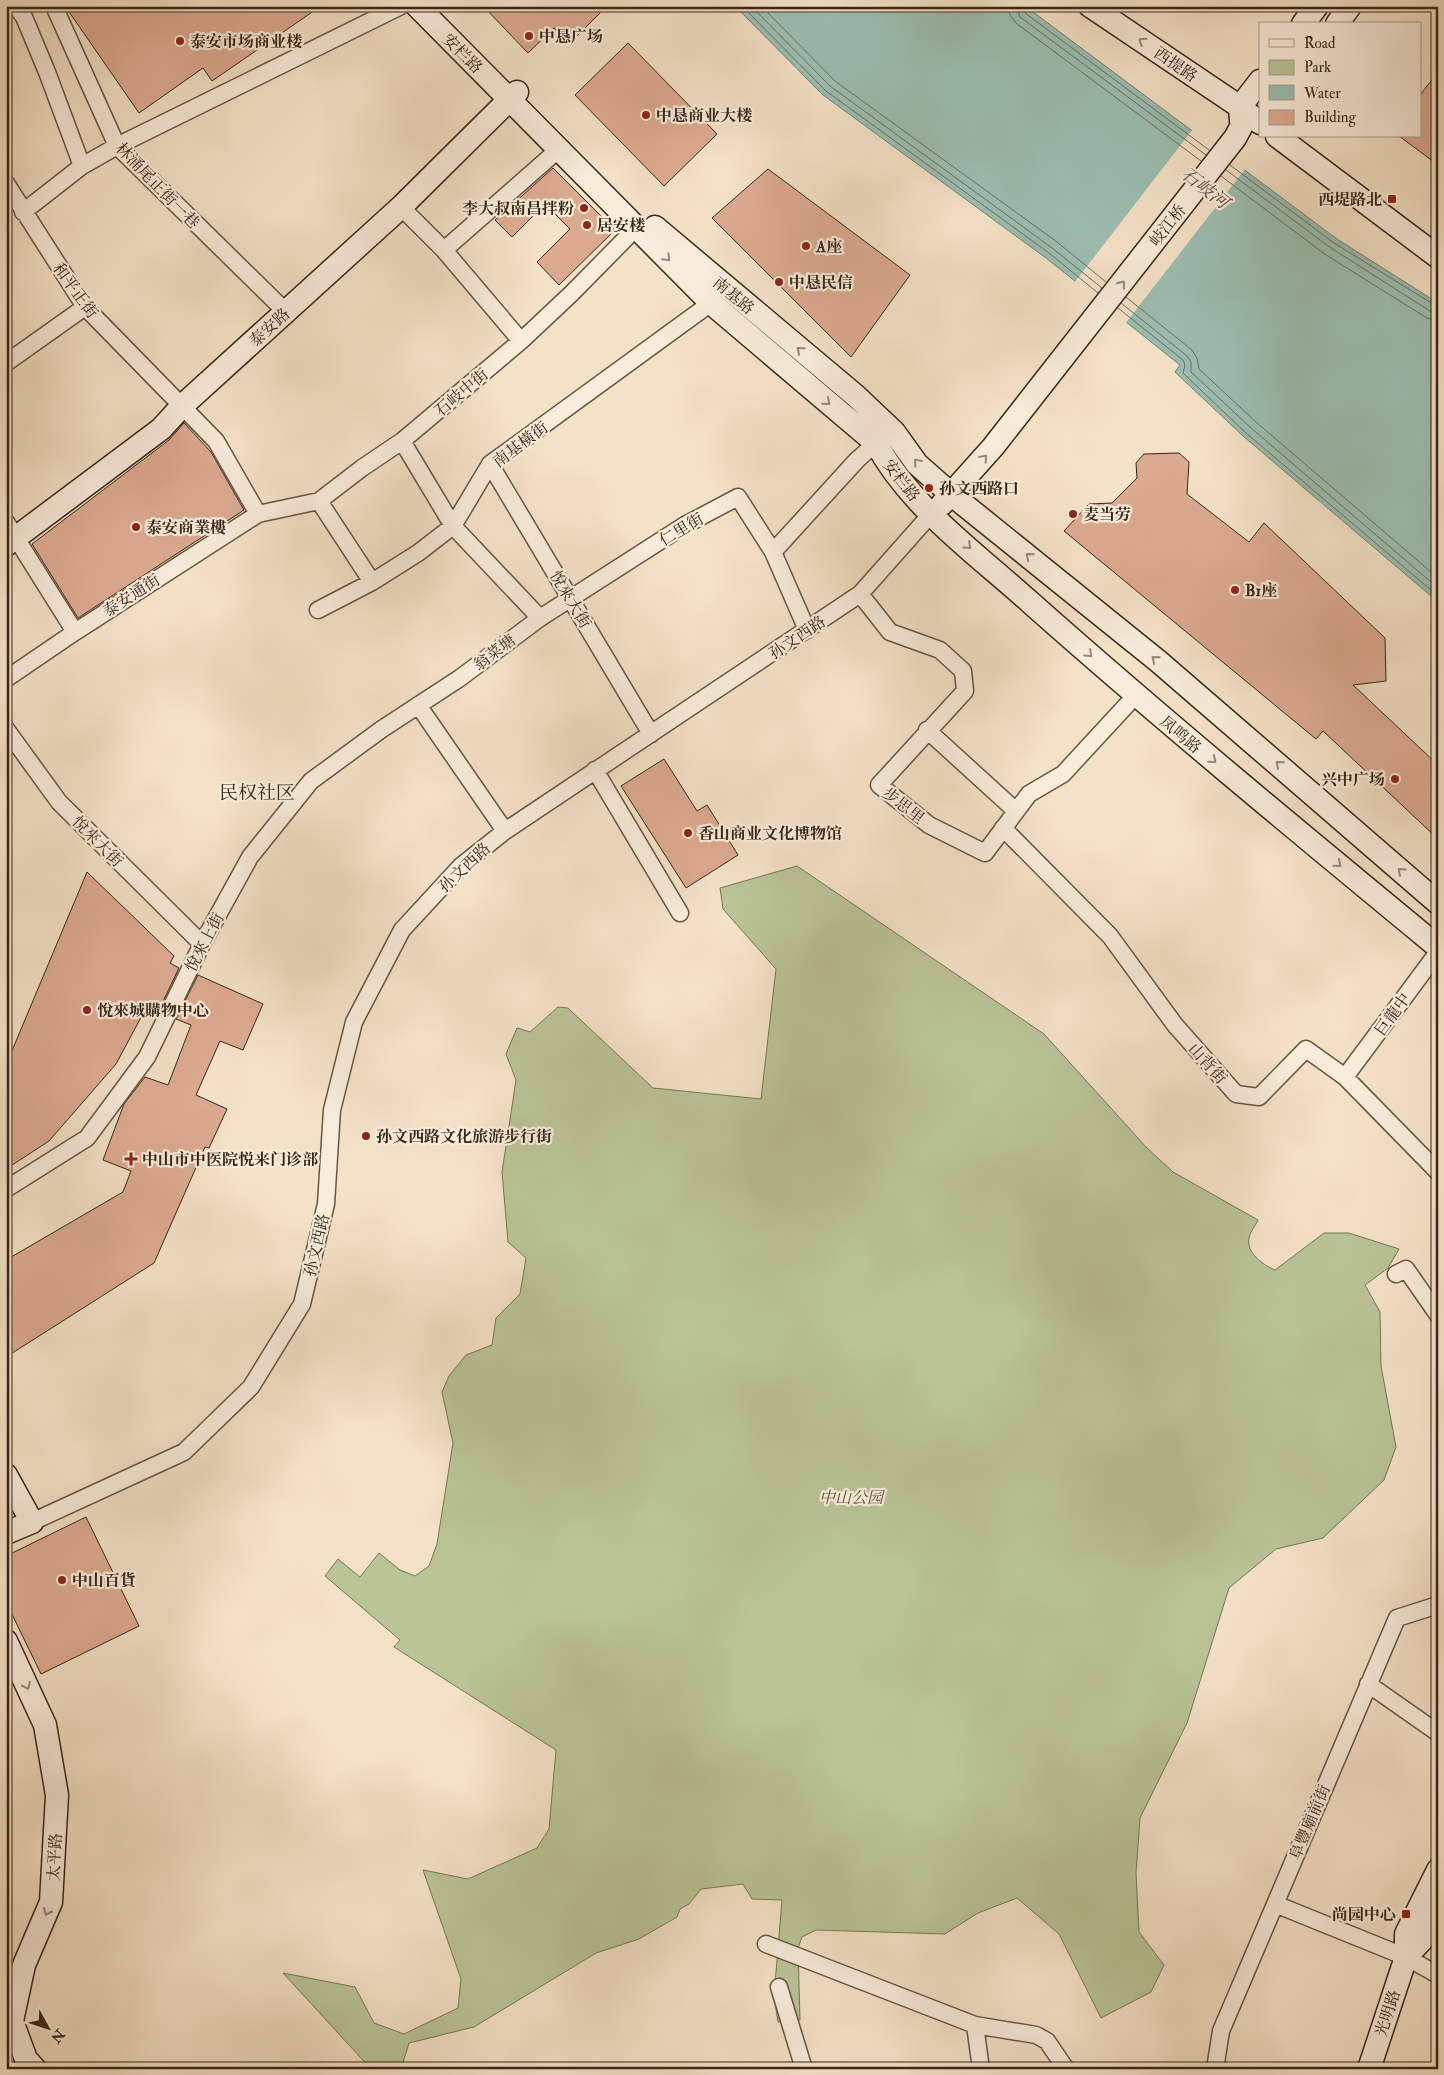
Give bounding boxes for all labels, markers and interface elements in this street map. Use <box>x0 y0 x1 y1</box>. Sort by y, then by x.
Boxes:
legend <box>1259 22 1422 138</box>
place label: 中恳广场 <box>539 27 603 47</box>
street label: 安栏路 <box>438 30 486 78</box>
marker: 中恳广场 <box>523 30 535 42</box>
place label: 泰安市场商业楼 <box>190 32 302 52</box>
text: Road <box>1304 34 1336 53</box>
marker: 泰安市场商业楼 <box>174 35 186 47</box>
one-way arrow <box>1138 38 1147 47</box>
street label: 西提路 <box>1150 43 1201 87</box>
text: Park <box>1304 58 1331 77</box>
text: Water <box>1303 84 1341 103</box>
place label: 中恳商业大楼 <box>656 106 752 126</box>
text: Building <box>1304 108 1356 127</box>
marker: 中恳商业大楼 <box>640 109 652 121</box>
street label: 林涌尾正街一巷 <box>111 138 203 233</box>
water label: 石岐河 <box>1176 163 1235 216</box>
place label: 西堤路北 <box>1318 190 1382 210</box>
marker: 西堤路北 <box>1386 193 1398 205</box>
place label: 李大叔南昌拌粉 <box>462 199 574 219</box>
street label: 岐江桥 <box>1145 201 1190 251</box>
marker: 李大叔南昌拌粉 <box>578 202 590 214</box>
place label: 居安楼 <box>597 216 645 236</box>
marker: 居安楼 <box>581 219 593 231</box>
place label: A座 <box>815 237 842 257</box>
marker: A座 <box>800 240 812 252</box>
one-way arrow <box>661 252 670 261</box>
street label: 和平正街 <box>48 259 102 322</box>
street label: 南基路 <box>709 273 758 319</box>
place label: 中恳民信 <box>789 273 853 293</box>
marker: 中恳民信 <box>773 276 785 288</box>
one-way arrow <box>1116 281 1124 290</box>
street label: 泰安路 <box>245 304 294 351</box>
one-way arrow <box>797 347 806 355</box>
street label: 石岐中街 <box>431 365 493 421</box>
one-way arrow <box>821 396 830 404</box>
street label: 南基橫街 <box>489 418 552 472</box>
one-way arrow <box>979 454 988 463</box>
street label: 安栏路 <box>879 456 924 506</box>
one-way arrow <box>913 458 922 467</box>
place label: 孙文西路口 <box>939 479 1019 499</box>
marker: 孙文西路口 <box>923 482 935 494</box>
place label: 麦当劳 <box>1083 505 1131 525</box>
marker: 麦当劳 <box>1067 508 1079 520</box>
street label: 仁里街 <box>656 509 707 551</box>
place label: 泰安商業樓 <box>146 518 226 538</box>
marker: 泰安商業樓 <box>130 521 142 533</box>
one-way arrow <box>962 540 971 549</box>
one-way arrow <box>1026 554 1035 562</box>
street label: 悅來大街 <box>545 567 595 632</box>
street label: 泰安通街 <box>99 570 164 622</box>
place label: B1座 <box>1245 581 1277 601</box>
marker: B1座 <box>1229 584 1241 596</box>
street label: 孙文西路 <box>765 612 830 664</box>
street label: 翁菜塘 <box>469 630 520 675</box>
one-way arrow <box>1083 649 1092 658</box>
one-way arrow <box>1152 655 1161 664</box>
street label: 凤鸣路 <box>1156 712 1205 758</box>
one-way arrow <box>1207 755 1216 763</box>
one-way arrow <box>1276 761 1285 770</box>
place label: 兴中广场 <box>1321 770 1385 790</box>
marker: 兴中广场 <box>1389 773 1401 785</box>
district label: 民权社区 <box>219 781 295 805</box>
street label: 步思里 <box>878 783 928 828</box>
street label: 悅來大街 <box>68 812 127 871</box>
place label: 香山商业文化博物馆 <box>698 824 842 844</box>
marker: 香山商业文化博物馆 <box>682 827 694 839</box>
street label: 孙文西路 <box>434 839 495 897</box>
one-way arrow <box>1332 859 1341 867</box>
one-way arrow <box>1398 868 1407 877</box>
street label: 悅來上街 <box>181 910 229 975</box>
street label: 巨龍中 <box>1371 989 1415 1040</box>
place label: 悅來城購物中心 <box>97 1001 209 1021</box>
marker: 悅來城購物中心 <box>81 1004 93 1016</box>
street label: 山背街 <box>1184 1039 1231 1088</box>
place label: 孙文西路文化旅游步行街 <box>376 1127 552 1147</box>
marker: 孙文西路文化旅游步行街 <box>360 1130 372 1142</box>
place label: 中山市中医院悦来门诊部 <box>142 1150 319 1170</box>
marker: 中山市中医院悦来门诊部 <box>124 1152 138 1166</box>
street label: 孙文西路 <box>300 1212 334 1279</box>
park label: 中山公园 <box>819 1488 886 1508</box>
place label: 中山百貨 <box>72 1571 136 1591</box>
marker: 中山百貨 <box>56 1574 68 1586</box>
one-way arrow <box>20 1681 31 1690</box>
street label: 阜豐廟前街 <box>1285 1782 1335 1863</box>
street label: 太平路 <box>44 1833 66 1882</box>
place label: 尚园中心 <box>1332 1905 1396 1925</box>
one-way arrow <box>42 1907 53 1916</box>
marker: 尚园中心 <box>1400 1908 1412 1920</box>
street label: 光明路 <box>1371 1987 1405 2039</box>
north arrow <box>22 2002 72 2052</box>
text: N <box>47 2025 69 2047</box>

